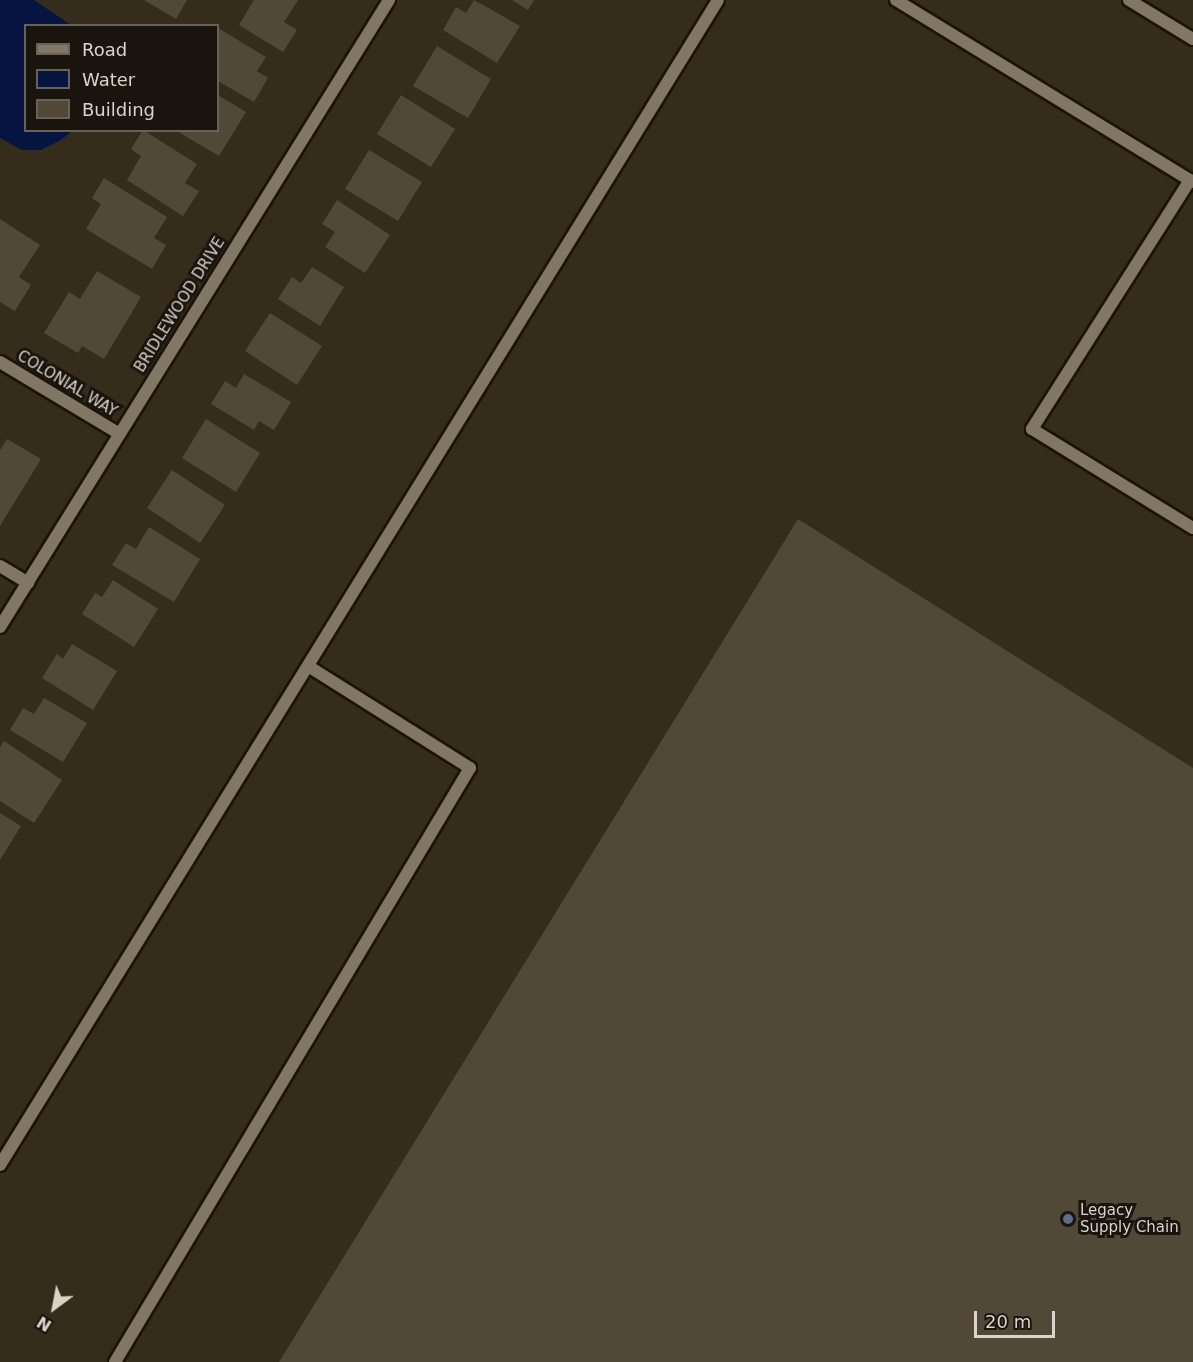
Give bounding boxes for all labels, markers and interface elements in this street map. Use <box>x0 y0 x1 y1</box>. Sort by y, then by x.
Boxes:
legend <box>24 24 219 132</box>
text: Road <box>82 39 127 60</box>
text: Water <box>82 69 135 90</box>
text: Building <box>82 99 155 120</box>
street label: BRIDLEWOOD DRIVE <box>131 234 229 376</box>
street label: COLONIAL WAY <box>14 347 120 421</box>
place label: Legacy Supply Chain <box>1080 1201 1179 1236</box>
marker: Legacy Supply Chain <box>1061 1212 1075 1226</box>
north arrow <box>24 1278 84 1338</box>
scale bar <box>977 1299 1058 1337</box>
text: 20 m <box>985 1311 1031 1332</box>
text: N <box>33 1312 55 1335</box>

